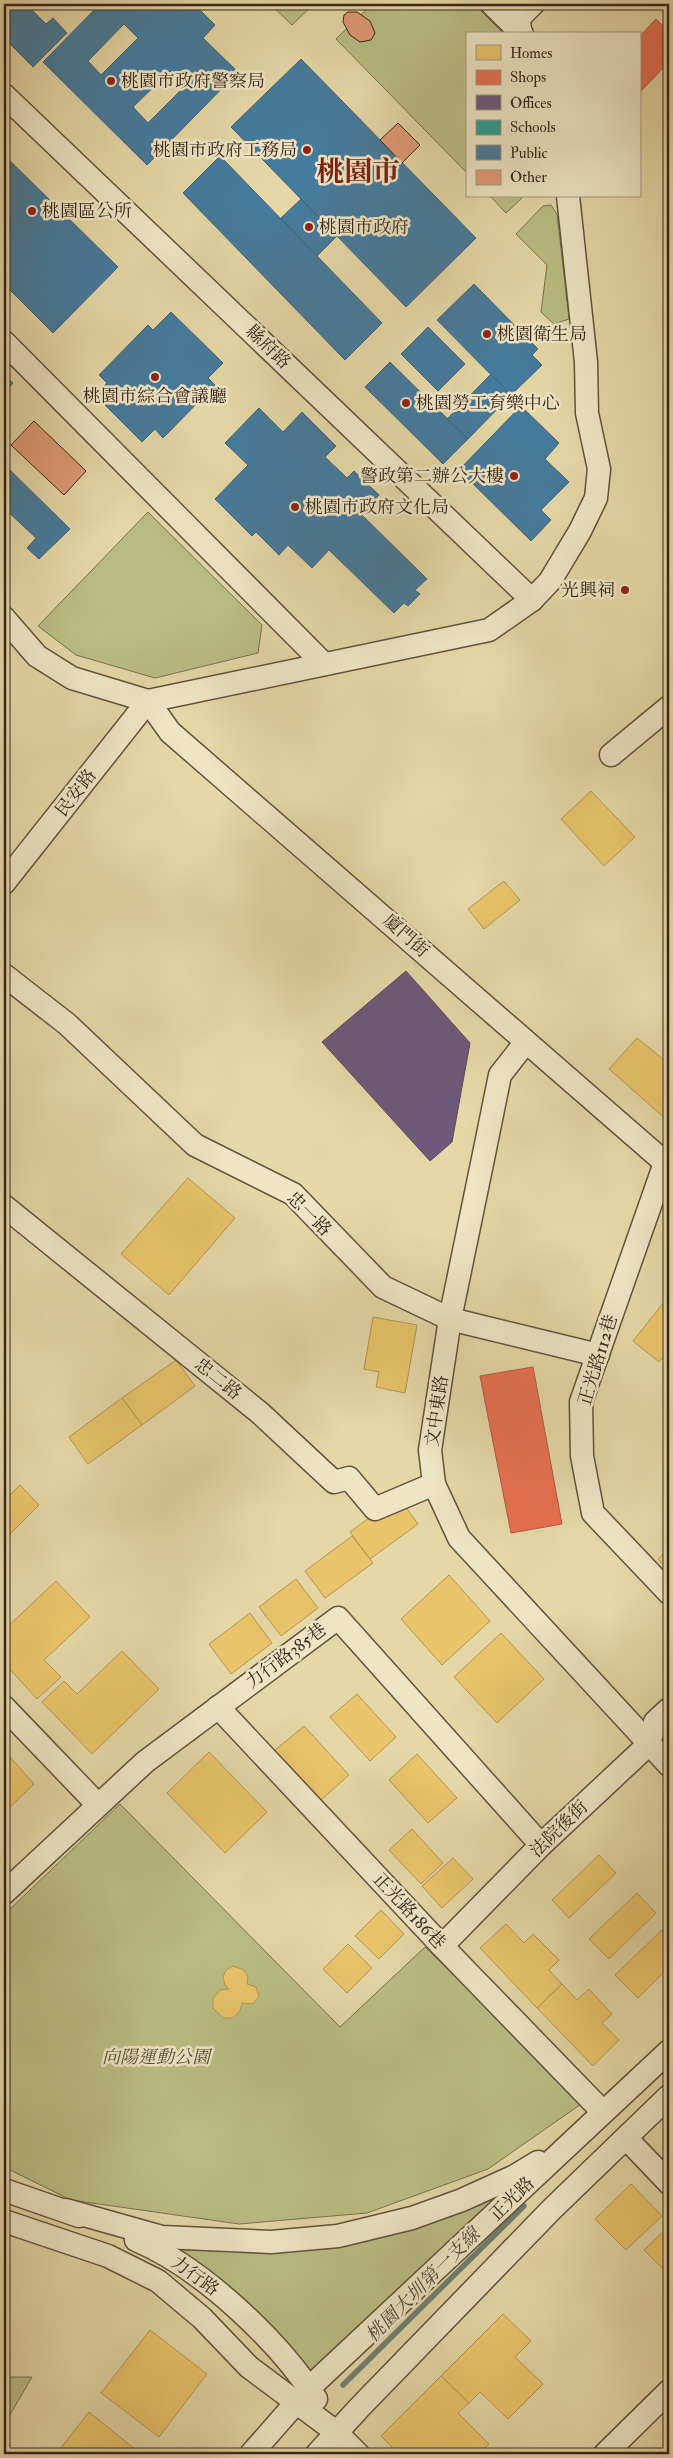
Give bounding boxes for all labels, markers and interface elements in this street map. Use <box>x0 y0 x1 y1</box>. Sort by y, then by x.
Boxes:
legend <box>466 32 640 198</box>
text: Homes <box>510 44 552 63</box>
text: Shops <box>510 68 546 88</box>
place label: 桃園市政府警察局 <box>121 70 265 93</box>
marker: 桃園市政府警察局 <box>105 75 117 87</box>
text: Offices <box>510 94 552 113</box>
text: Schools <box>510 118 556 137</box>
place label: 桃園市政府工務局 <box>153 139 297 162</box>
marker: 桃園市政府工務局 <box>301 144 313 156</box>
text: Public <box>510 144 548 163</box>
district label: 桃園市 <box>316 155 400 190</box>
text: Other <box>510 168 547 187</box>
place label: 桃園區公所 <box>42 200 132 223</box>
marker: 桃園區公所 <box>26 205 38 217</box>
place label: 桃園市政府 <box>319 216 409 239</box>
marker: 桃園市政府 <box>303 221 315 233</box>
street label: 縣府路 <box>241 320 295 374</box>
place label: 桃園衛生局 <box>497 323 587 346</box>
marker: 桃園衛生局 <box>481 328 493 340</box>
marker: 桃園市綜合會議廳 <box>149 371 161 383</box>
place label: 桃園市綜合會議廳 <box>83 385 227 408</box>
place label: 桃園勞工育樂中心 <box>416 392 560 415</box>
marker: 桃園勞工育樂中心 <box>400 397 412 409</box>
place label: 警政第二辦公大樓 <box>360 465 504 488</box>
marker: 警政第二辦公大樓 <box>508 470 520 482</box>
place label: 桃園市政府文化局 <box>305 496 449 519</box>
marker: 桃園市政府文化局 <box>289 501 301 513</box>
place label: 光興祠 <box>561 579 615 602</box>
marker: 光興祠 <box>619 584 631 596</box>
street label: 民安路 <box>50 765 102 821</box>
street label: 廈門街 <box>378 909 434 963</box>
street label: 忠一路 <box>282 1187 336 1241</box>
street label: 正光路112巷 <box>573 1312 623 1408</box>
street label: 忠二路 <box>190 1353 246 1405</box>
street label: 文中東路 <box>421 1374 453 1448</box>
street label: 力行路385巷 <box>241 1618 331 1694</box>
street label: 法院後街 <box>525 1796 593 1862</box>
street label: 正光路186巷 <box>368 1868 450 1954</box>
park label: 向陽運動公園 <box>102 2046 213 2069</box>
street label: 正光路 <box>485 2172 539 2226</box>
water label: 桃園大圳第一支線 <box>361 2221 487 2347</box>
street label: 力行路 <box>166 2251 224 2301</box>

